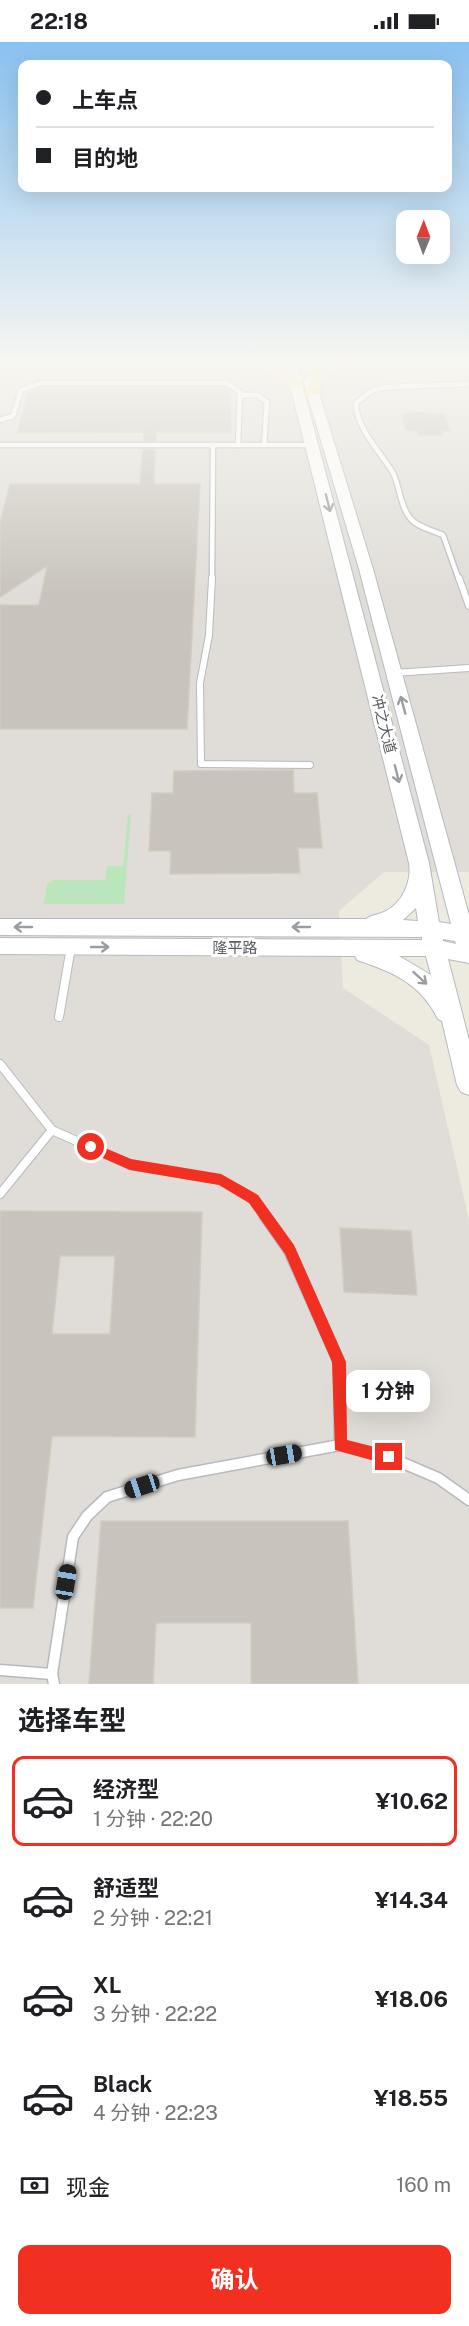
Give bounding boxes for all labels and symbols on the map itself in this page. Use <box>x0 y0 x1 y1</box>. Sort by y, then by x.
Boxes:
north arrow <box>396 210 450 264</box>
one-way arrow <box>323 493 335 512</box>
street label: 冲之大道 <box>368 693 400 755</box>
one-way arrow <box>397 696 408 715</box>
one-way arrow <box>391 764 403 783</box>
one-way arrow <box>13 921 33 933</box>
one-way arrow <box>291 921 311 933</box>
street label: 隆平路 <box>212 939 258 956</box>
one-way arrow <box>90 941 110 953</box>
one-way arrow <box>412 971 427 985</box>
route start <box>77 1133 104 1160</box>
callout: 1 分钟 <box>347 1370 431 1412</box>
car <box>265 1443 303 1467</box>
route end <box>375 1443 402 1470</box>
car <box>122 1472 162 1500</box>
car <box>54 1563 78 1601</box>

